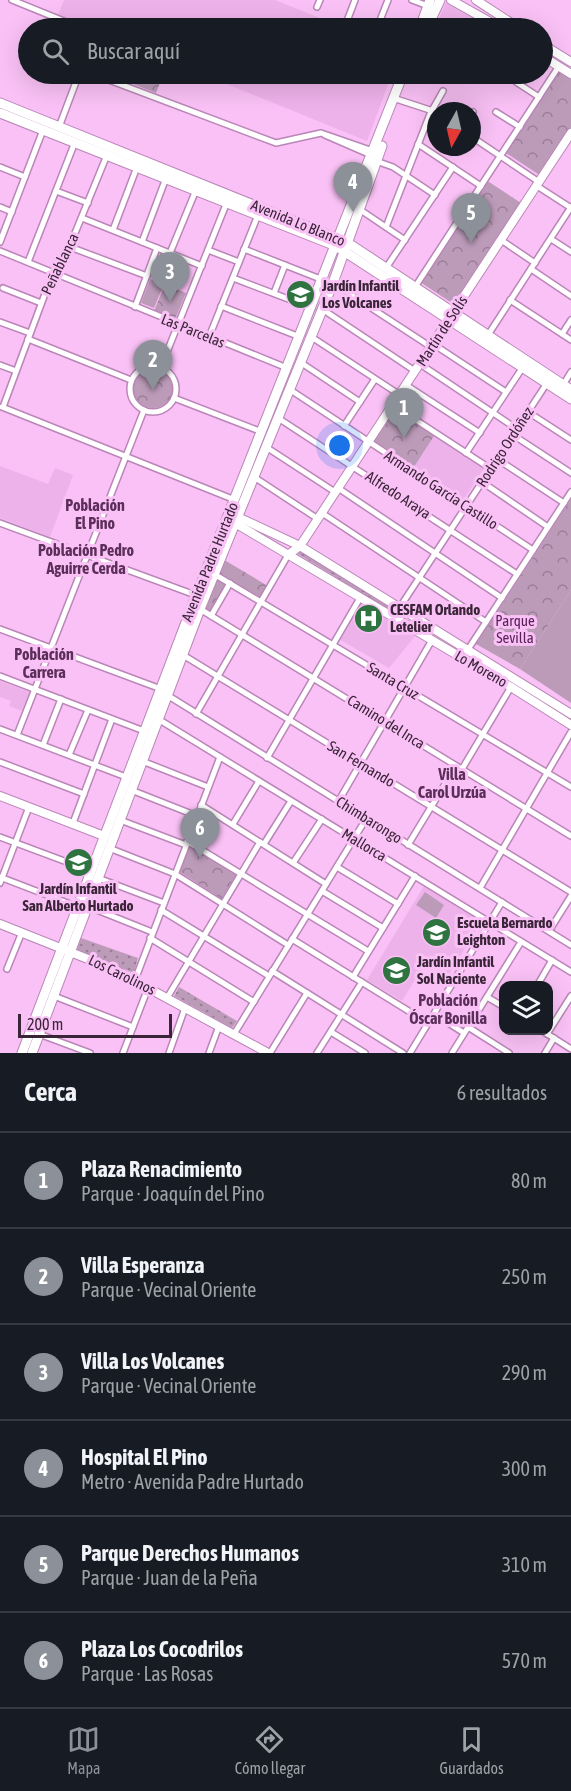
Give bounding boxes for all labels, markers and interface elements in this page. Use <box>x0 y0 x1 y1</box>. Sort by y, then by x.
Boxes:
search box <box>18 18 553 84</box>
icon: search <box>39 35 72 68</box>
text: Buscar aquí <box>87 38 180 64</box>
north arrow <box>427 102 481 156</box>
pin: 4 <box>334 162 372 212</box>
pin: 5 <box>452 194 490 243</box>
street label: Avenida Lo Blanco <box>249 196 348 249</box>
street label: Peñablanca <box>37 230 82 297</box>
pin: 3 <box>150 252 190 302</box>
place label: Jardín Infantil Los Volcanes <box>321 277 400 311</box>
school or university icon: Jardín Infantil Los Volcanes <box>285 279 317 311</box>
street label: Martín de Solís <box>413 292 471 369</box>
street label: Las Parcelas <box>159 310 228 351</box>
pin: 2 <box>134 340 172 390</box>
pin: 1 <box>384 388 424 438</box>
street label: Rodrigo Ordóñez <box>473 403 537 490</box>
your location <box>325 431 354 460</box>
street label: Armando García Castillo <box>381 446 501 533</box>
street label: Alfredo Araya <box>362 467 434 522</box>
district label: Población El Pino <box>65 496 125 532</box>
street label: Avenida Padre Hurtado <box>178 500 241 624</box>
district label: Población Pedro Aguirre Cerda <box>38 541 135 577</box>
place label: CESFAM Orlando Letelier <box>390 601 480 635</box>
hospital icon: CESFAM Orlando Letelier <box>353 603 385 635</box>
park label: Parque Sevilla <box>495 612 535 646</box>
district label: Población Carrera <box>14 645 74 681</box>
street label: Lo Moreno <box>452 647 510 690</box>
street label: Santa Cruz <box>364 658 423 703</box>
street label: Camino del Inca <box>344 691 428 752</box>
street label: San Fernando <box>325 737 398 790</box>
district label: Villa Carol Urzúa <box>418 765 486 801</box>
street label: Chimbarongo <box>333 793 405 846</box>
pin: 6 <box>180 808 220 858</box>
street label: Mallorca <box>339 825 390 864</box>
school or university icon: Jardín Infantil San Alberto Hurtado <box>62 846 94 878</box>
place label: Jardín Infantil San Alberto Hurtado <box>22 880 134 914</box>
place label: Escuela Bernardo Leighton <box>457 914 552 948</box>
school or university icon: Escuela Bernardo Leighton <box>420 916 452 948</box>
street label: Los Carolinos <box>86 951 159 998</box>
place label: Jardín Infantil Sol Naciente <box>416 953 495 987</box>
school or university icon: Jardín Infantil Sol Naciente <box>380 955 412 987</box>
map controls <box>499 981 553 1035</box>
button: layers <box>499 981 553 1035</box>
district label: Población Óscar Bonilla <box>409 991 487 1027</box>
scale bar <box>18 1011 172 1038</box>
text: 200 m <box>27 1015 63 1033</box>
text: Cerca <box>24 1077 77 1107</box>
text: 6 resultados <box>457 1081 547 1104</box>
text: Plaza Renacimiento <box>81 1156 242 1182</box>
text: 1 <box>39 1169 48 1192</box>
text: 80 m <box>511 1169 547 1192</box>
text: Parque · Joaquín del Pino <box>81 1182 265 1205</box>
text: Villa Esperanza <box>81 1252 204 1278</box>
text: 2 <box>39 1265 48 1288</box>
text: 250 m <box>502 1265 547 1288</box>
text: Parque · Vecinal Oriente <box>81 1278 256 1301</box>
text: Villa Los Volcanes <box>81 1348 224 1374</box>
text: 3 <box>39 1361 48 1384</box>
text: 290 m <box>502 1361 547 1384</box>
text: Parque · Vecinal Oriente <box>81 1374 256 1397</box>
text: Hospital El Pino <box>81 1444 208 1470</box>
text: 4 <box>39 1457 48 1480</box>
text: 300 m <box>502 1457 547 1480</box>
text: Metro · Avenida Padre Hurtado <box>81 1470 304 1493</box>
text: Parque Derechos Humanos <box>81 1540 299 1566</box>
text: 5 <box>39 1553 48 1576</box>
text: 310 m <box>502 1553 547 1576</box>
text: Parque · Juan de la Peña <box>81 1566 258 1589</box>
text: Plaza Los Cocodrilos <box>81 1636 243 1662</box>
text: 6 <box>39 1649 48 1672</box>
text: 570 m <box>502 1649 547 1672</box>
text: Parque · Las Rosas <box>81 1662 213 1685</box>
tab: Mapa <box>67 1723 100 1777</box>
tab: Cómo llegar <box>235 1723 305 1777</box>
tab: Guardados <box>440 1723 504 1777</box>

